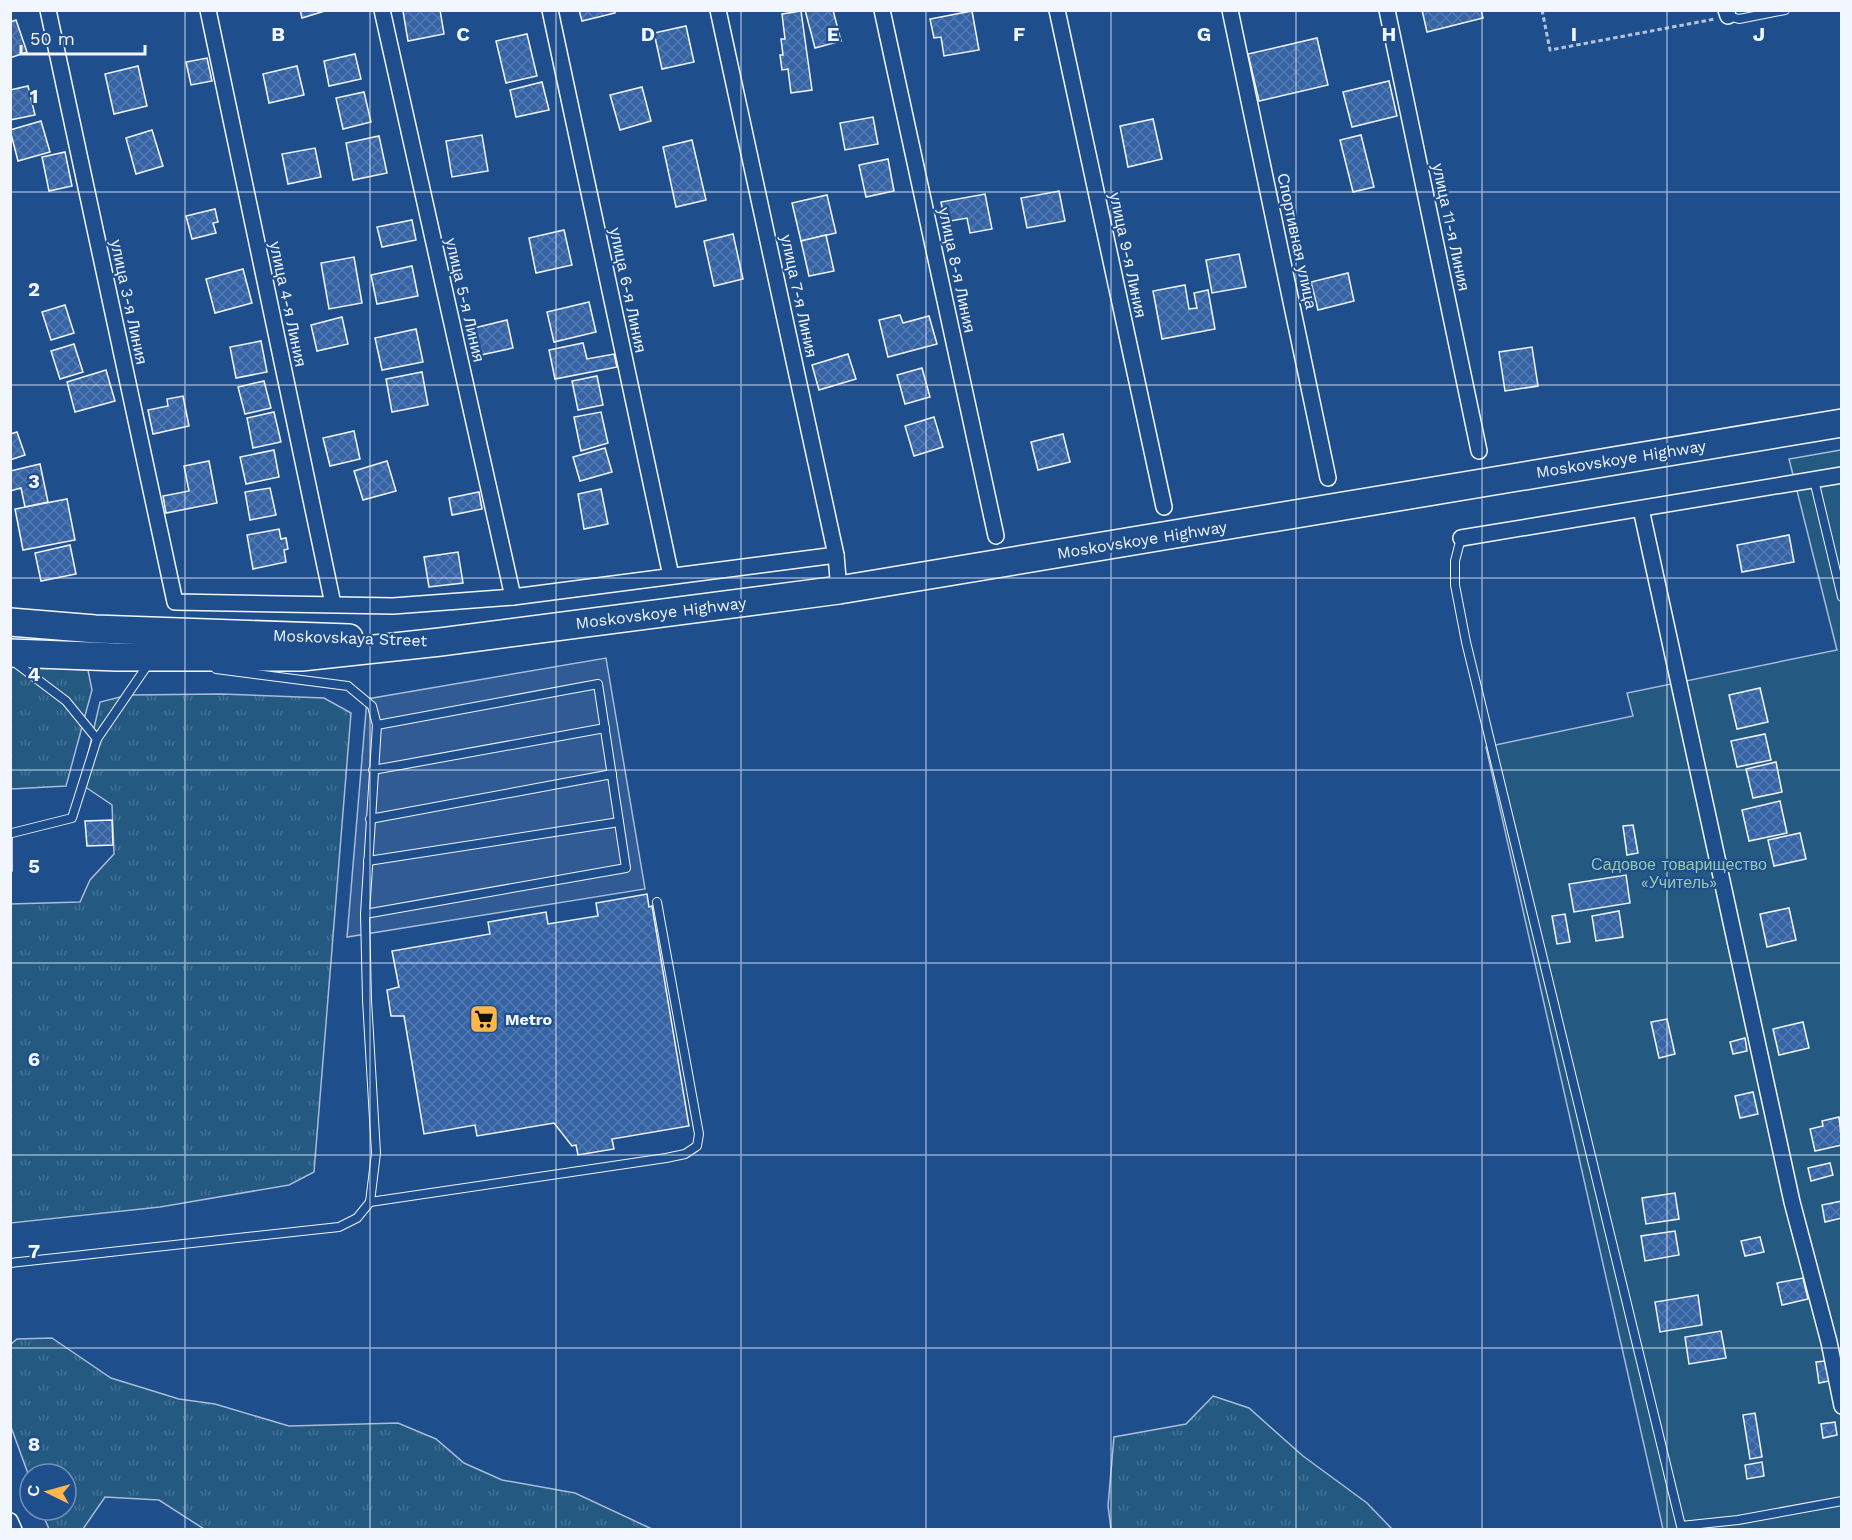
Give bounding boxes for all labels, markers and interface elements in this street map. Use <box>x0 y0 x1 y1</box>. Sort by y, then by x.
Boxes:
scale bar <box>21 18 146 56</box>
text: B <box>271 22 285 46</box>
text: C <box>456 22 470 46</box>
text: D <box>641 22 655 46</box>
text: E <box>827 22 839 46</box>
text: F <box>1013 22 1025 46</box>
text: G <box>1197 22 1211 46</box>
text: H <box>1382 22 1396 46</box>
text: I <box>1571 22 1577 46</box>
text: J <box>1753 22 1765 46</box>
text: 50 m <box>30 28 75 49</box>
text: 1 <box>30 84 38 108</box>
street label: улица 11-я Линия <box>1428 162 1474 292</box>
street label: Спортивная улица <box>1273 171 1321 311</box>
street label: улица 9-я Линия <box>1105 191 1151 319</box>
street label: улица 8-я Линия <box>934 206 980 334</box>
street label: улица 6-я Линия <box>605 226 651 354</box>
street label: улица 7-я Линия <box>777 233 821 359</box>
street label: улица 5-я Линия <box>441 236 489 364</box>
street label: улица 3-я Линия <box>107 238 151 366</box>
street label: улица 4-я Линия <box>265 240 311 368</box>
text: 2 <box>28 277 40 301</box>
street label: Moskovskoye Highway <box>1535 436 1708 482</box>
text: 3 <box>28 469 40 493</box>
street label: Moskovskoye Highway <box>1056 517 1229 563</box>
street label: Moskovskoye Highway <box>575 593 748 633</box>
street label: Moskovskaya Street <box>273 626 428 650</box>
text: 4 <box>28 662 41 686</box>
text: 5 <box>28 854 40 878</box>
park label: Садовое товарищество «Учитель» <box>1591 855 1767 892</box>
supermarket icon: Metro <box>468 1003 500 1035</box>
place label: Metro <box>505 1010 552 1029</box>
text: 6 <box>28 1047 40 1071</box>
text: 7 <box>28 1239 40 1263</box>
text: 8 <box>28 1432 40 1456</box>
north arrow <box>18 1462 78 1522</box>
text: С <box>24 1484 44 1497</box>

